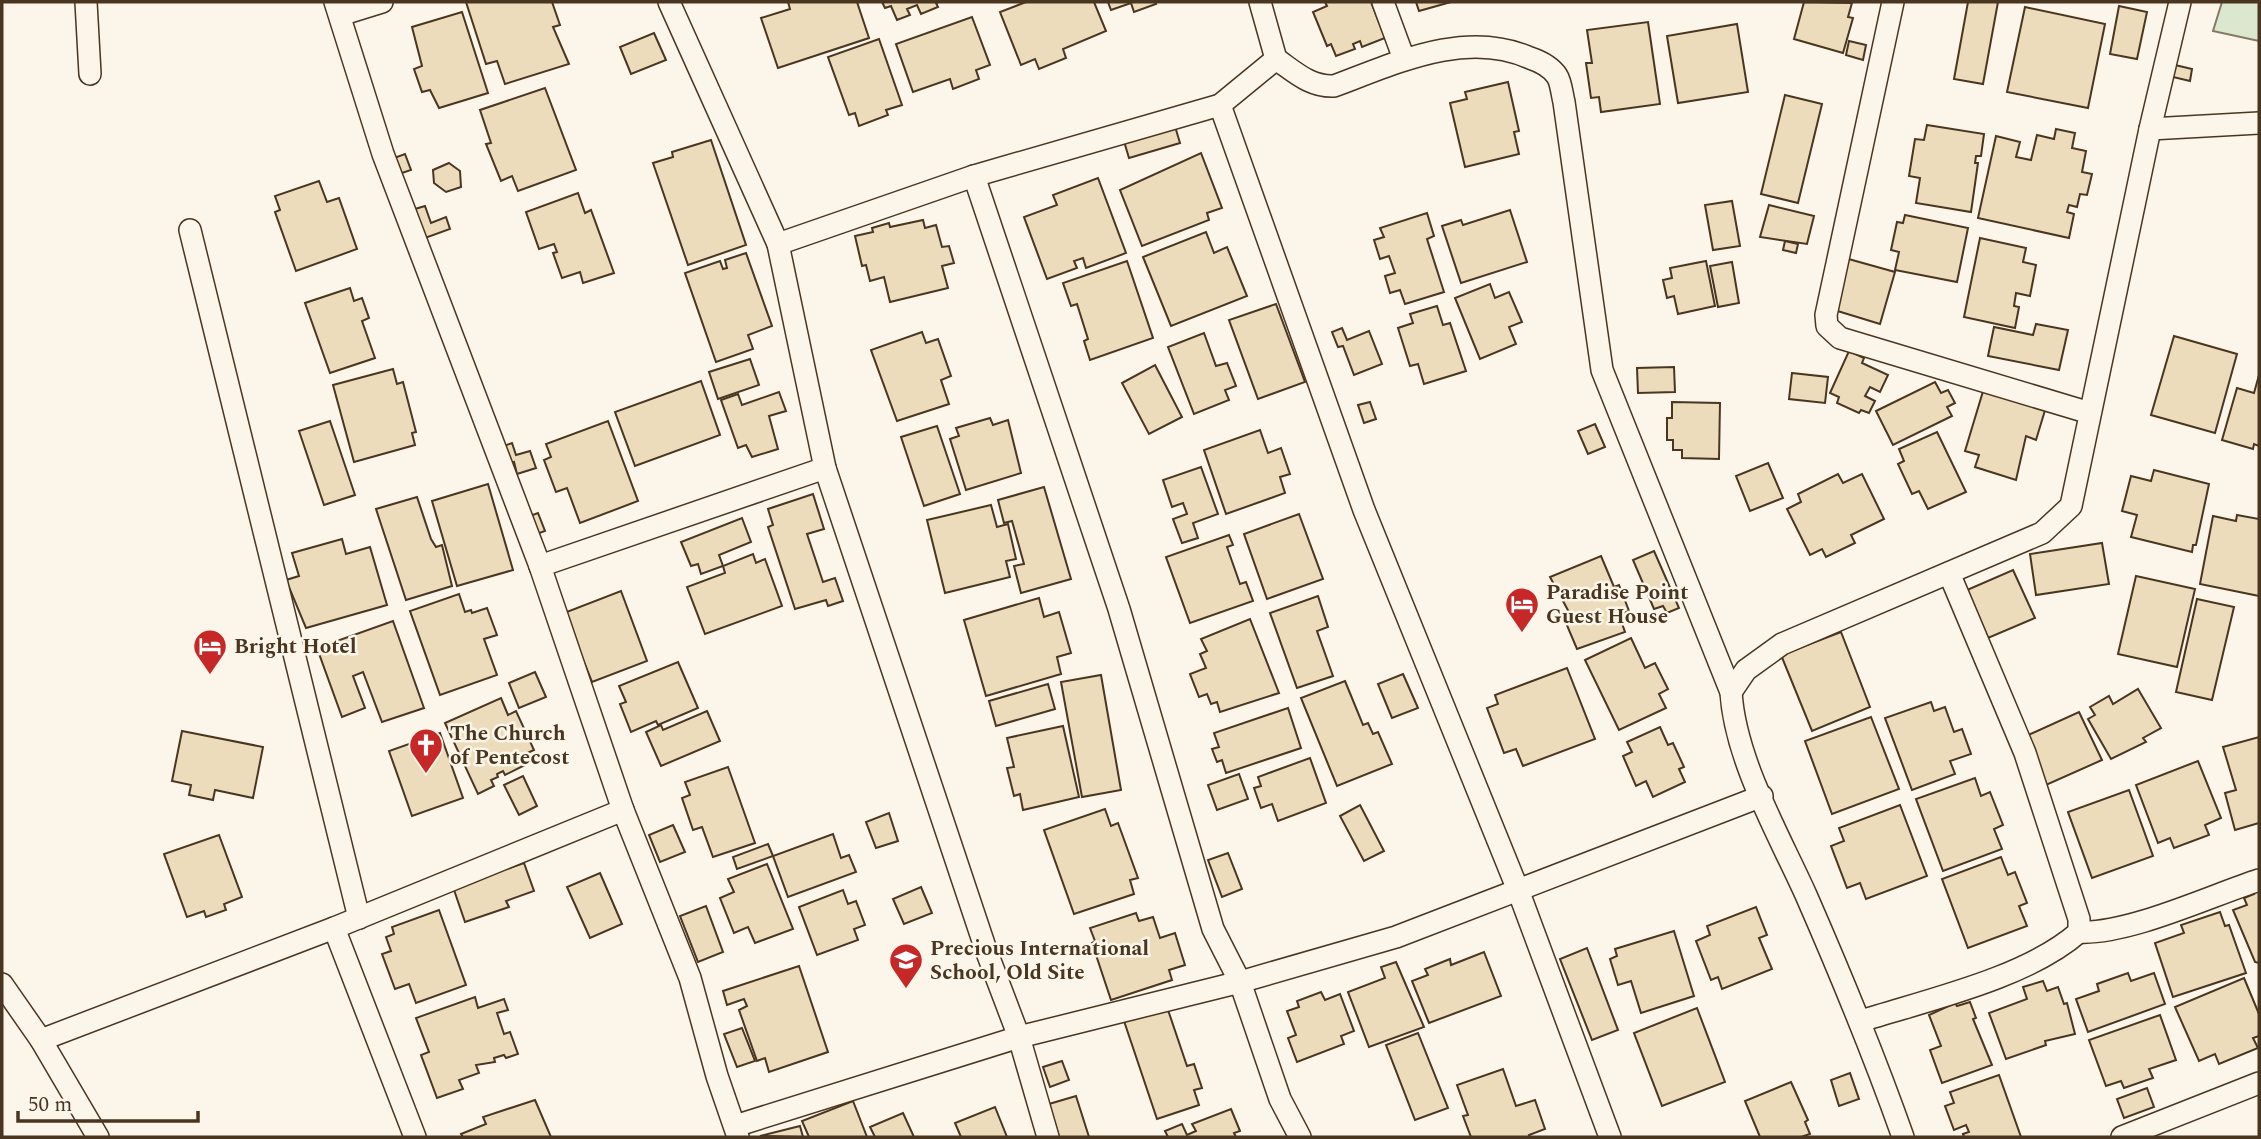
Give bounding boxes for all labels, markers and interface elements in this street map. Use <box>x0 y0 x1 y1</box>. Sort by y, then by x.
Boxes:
place label: Paradise Point Guest House <box>1546 577 1688 633</box>
hotel icon: Paradise Point Guest House <box>1503 585 1541 634</box>
hotel icon: Bright Hotel <box>191 627 229 676</box>
place label: Bright Hotel <box>234 631 357 663</box>
place label: The Church of Pentecost <box>450 718 569 774</box>
church icon: The Church of Pentecost <box>407 726 445 775</box>
place label: Precious International School, Old Site <box>930 933 1149 989</box>
school or university icon: Precious International School, Old Site <box>887 941 925 990</box>
scale bar <box>18 1080 198 1124</box>
text: 50 m <box>28 1089 72 1121</box>

